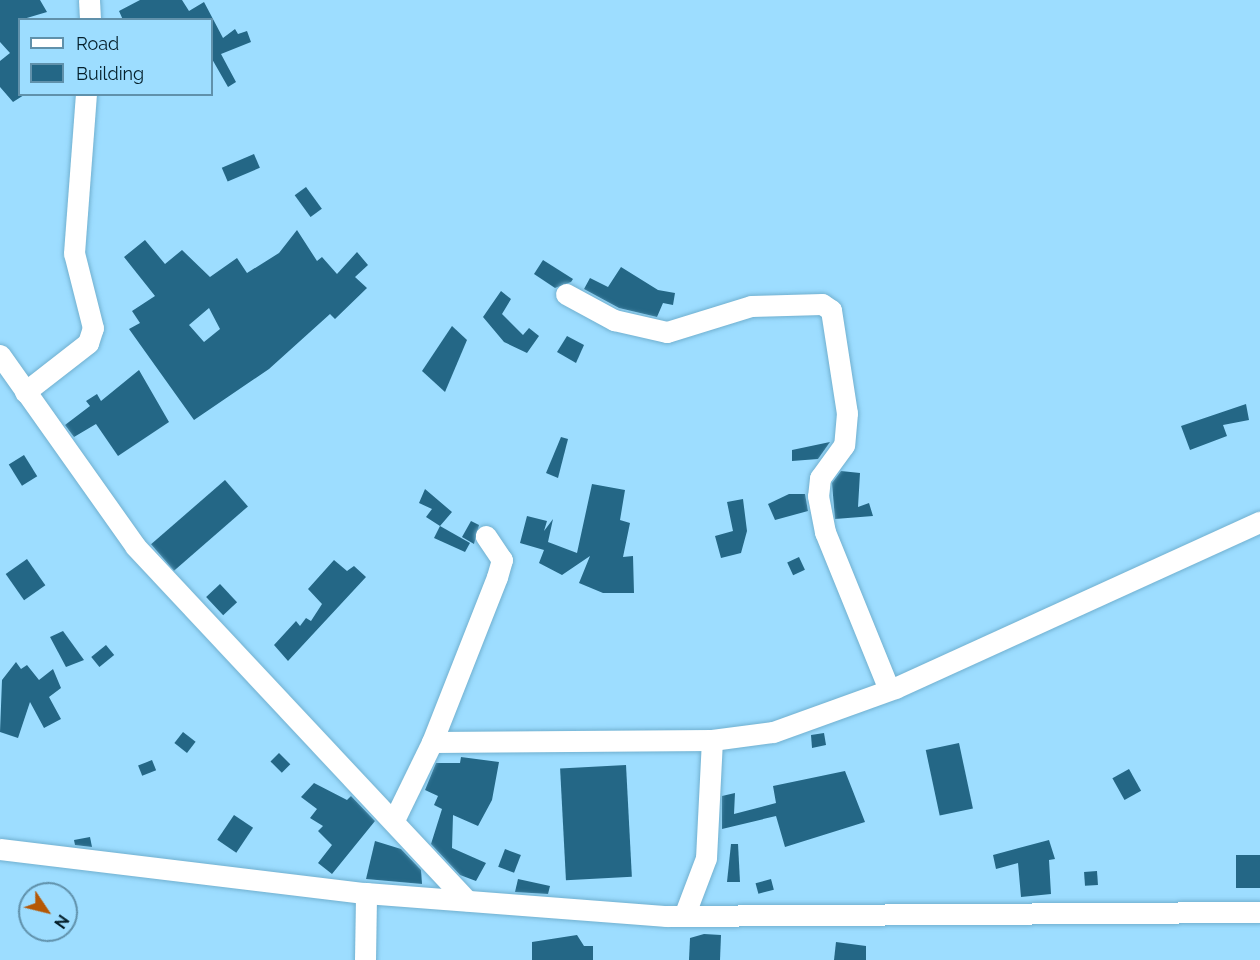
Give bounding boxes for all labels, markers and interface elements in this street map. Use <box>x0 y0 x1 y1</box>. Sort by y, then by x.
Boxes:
legend <box>18 18 213 96</box>
text: Road <box>76 33 119 54</box>
text: Building <box>76 63 144 84</box>
north arrow <box>18 882 78 942</box>
text: N <box>50 911 73 932</box>

